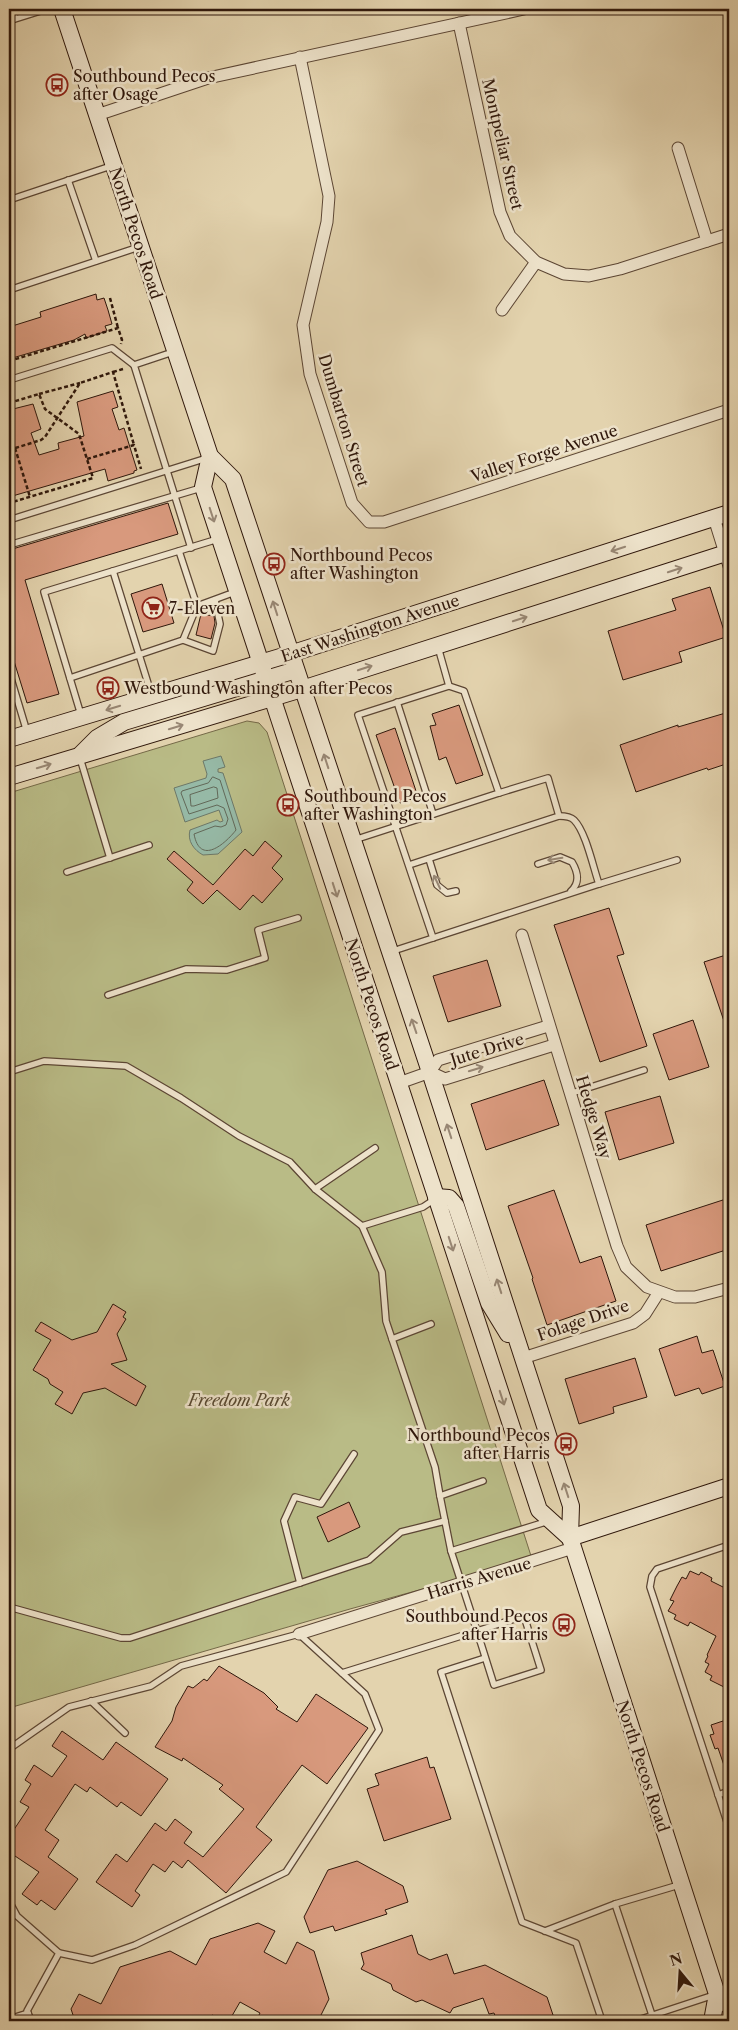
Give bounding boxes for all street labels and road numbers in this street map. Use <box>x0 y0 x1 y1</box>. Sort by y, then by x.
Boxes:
street label: Montpeliar Street <box>478 76 528 212</box>
street label: North Pecos Road <box>105 165 167 302</box>
street label: Dumbarton Street <box>314 351 374 489</box>
street label: Valley Forge Avenue <box>467 420 620 487</box>
street label: East Washington Avenue <box>278 590 462 666</box>
street label: North Pecos Road <box>341 936 403 1073</box>
street label: Jute Drive <box>445 1028 526 1071</box>
street label: Hedge Way <box>572 1073 616 1162</box>
street label: Folage Drive <box>534 1295 632 1345</box>
street label: Harris Avenue <box>425 1553 534 1603</box>
street label: North Pecos Road <box>612 1698 674 1835</box>

